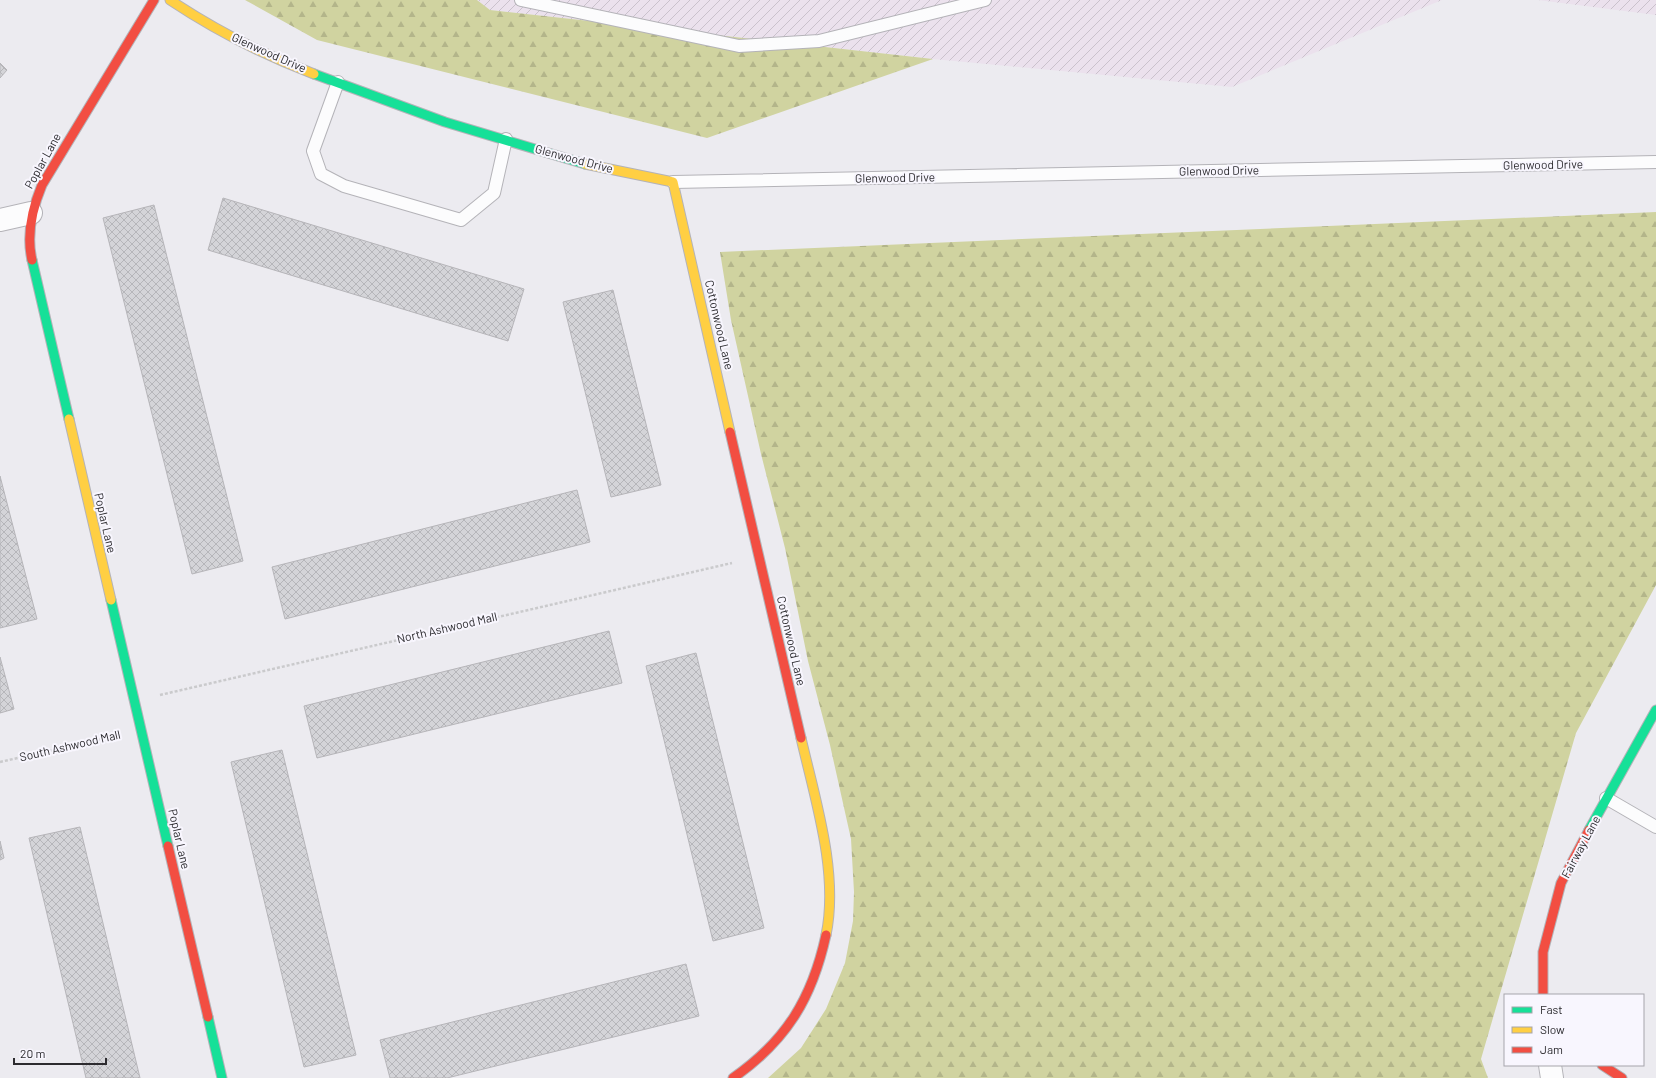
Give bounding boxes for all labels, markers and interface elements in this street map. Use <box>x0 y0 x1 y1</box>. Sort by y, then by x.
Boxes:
street label: Glenwood Drive <box>230 29 309 75</box>
street label: Poplar Lane <box>21 130 63 191</box>
street label: Glenwood Drive <box>534 141 615 175</box>
street label: Glenwood Drive <box>1503 156 1583 172</box>
street label: Glenwood Drive <box>1179 162 1259 178</box>
street label: Glenwood Drive <box>855 169 935 185</box>
street label: Cottonwood Lane <box>703 279 737 371</box>
street label: Poplar Lane <box>92 491 120 554</box>
street label: Cottonwood Lane <box>775 595 809 687</box>
street label: North Ashwood Mall <box>395 609 498 645</box>
street label: South Ashwood Mall <box>18 727 122 763</box>
street label: Poplar Lane <box>166 807 194 870</box>
street label: Fairway Lane <box>1558 813 1602 880</box>
legend <box>1504 994 1644 1066</box>
text: Fast <box>1540 1002 1563 1016</box>
text: Slow <box>1540 1022 1565 1036</box>
scale bar <box>14 1040 106 1066</box>
text: Jam <box>1540 1042 1563 1056</box>
text: 20 m <box>20 1046 46 1060</box>

